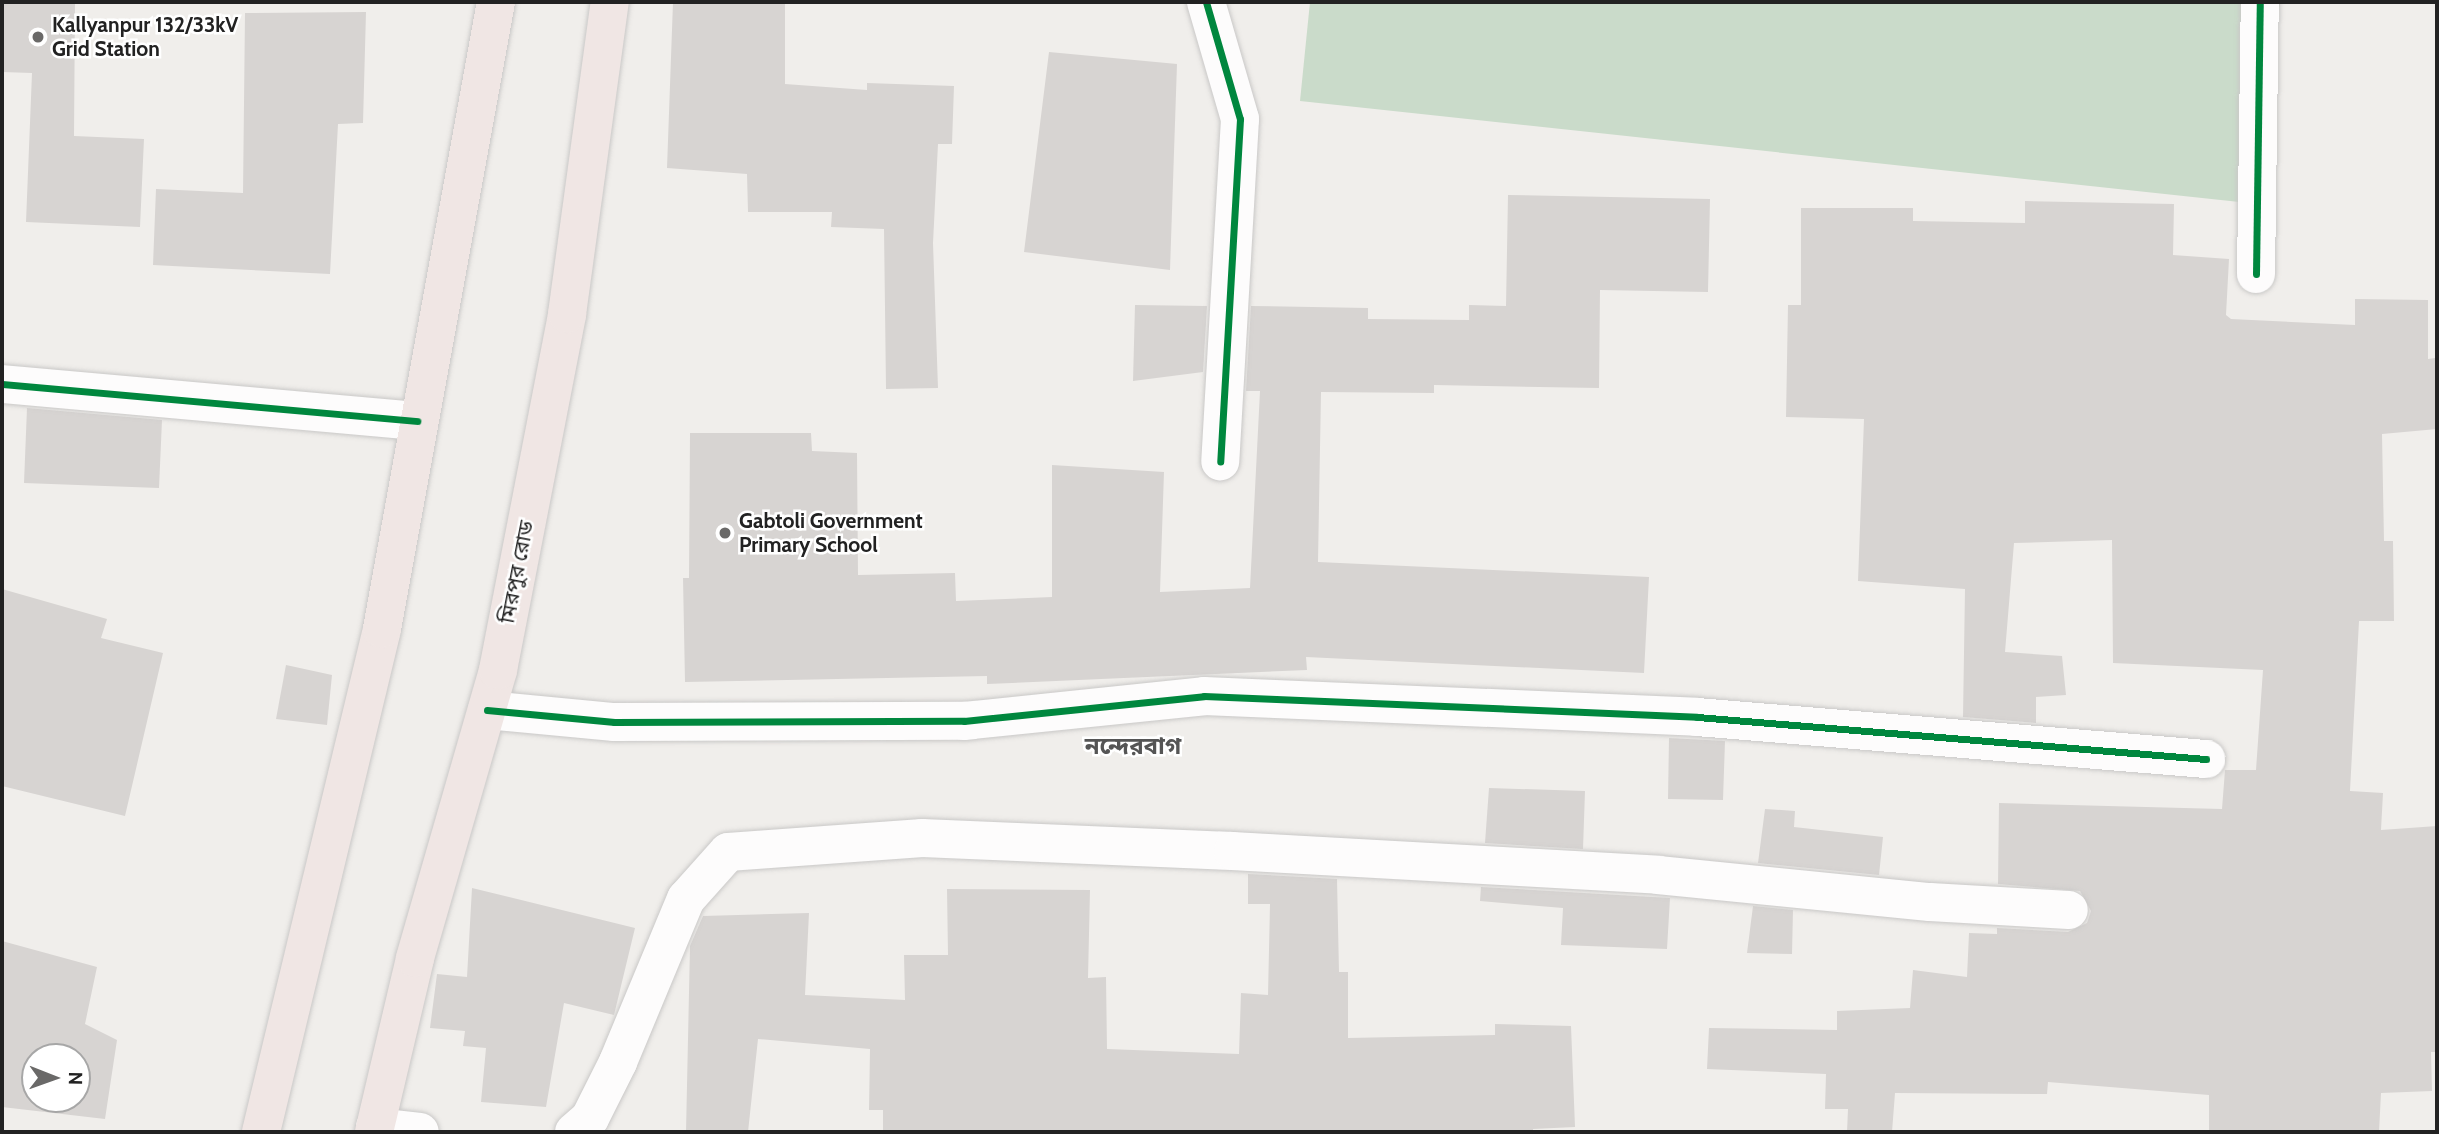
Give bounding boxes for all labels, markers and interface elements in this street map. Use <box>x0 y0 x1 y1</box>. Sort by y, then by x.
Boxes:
place label: Kallyanpur 132/33kV Grid Station <box>52 12 238 62</box>
marker: Kallyanpur 132/33kV Grid Station <box>30 29 46 45</box>
place label: Gabtoli Government Primary School <box>739 508 923 558</box>
street label: মিরপুর রোড <box>495 519 539 625</box>
marker: Gabtoli Government Primary School <box>717 525 733 541</box>
district label: নন্দেরবাগ <box>1085 732 1181 760</box>
north arrow <box>21 1043 91 1113</box>
text: N <box>64 1071 87 1085</box>

